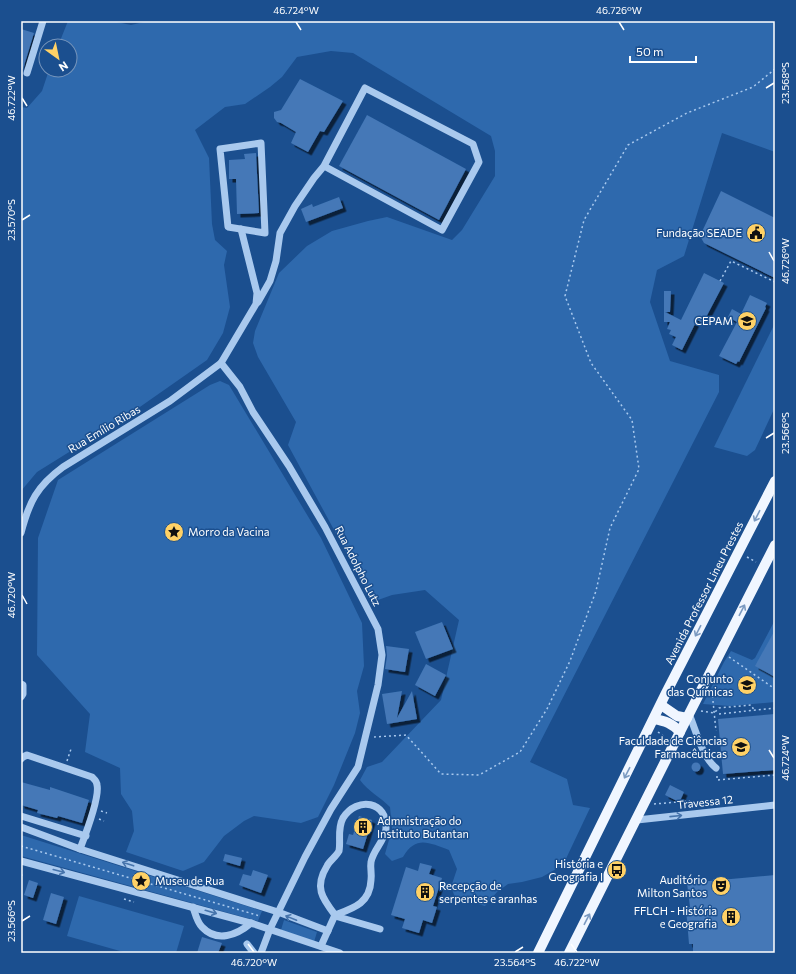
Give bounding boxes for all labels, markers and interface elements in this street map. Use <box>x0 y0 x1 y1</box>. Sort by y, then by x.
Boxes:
text: 46.724°W <box>273 4 319 16</box>
text: 46.726°W <box>596 4 642 16</box>
north arrow <box>38 38 78 78</box>
scale bar <box>630 38 696 64</box>
text: 50 m <box>636 44 664 58</box>
text: N <box>57 59 71 75</box>
text: 23.568°S <box>779 62 791 104</box>
text: 46.722°W <box>5 75 17 121</box>
text: 23.570°S <box>5 199 17 241</box>
public building icon: Fundação SEADE <box>745 222 767 244</box>
place label: Fundação SEADE <box>656 226 742 239</box>
text: 46.726°W <box>779 238 791 284</box>
school or university icon: CEPAM <box>736 310 758 332</box>
place label: CEPAM <box>694 314 733 327</box>
street label: Rua Emílio Ribas <box>65 402 142 455</box>
text: 23.566°S <box>779 412 791 454</box>
one-way arrow <box>753 509 760 521</box>
street label: Avenida Professor Lineu Prestes <box>662 519 745 667</box>
place icon: Morro da Vacina <box>163 521 185 543</box>
street label: Rua Adolpho Lutz <box>333 523 385 609</box>
place label: Morro da Vacina <box>188 525 270 538</box>
text: 46.720°W <box>5 572 17 618</box>
one-way arrow <box>739 604 746 616</box>
one-way arrow <box>694 625 701 637</box>
place label: Conjunto das Químicas <box>667 672 733 698</box>
school or university icon: Conjunto das Químicas <box>736 674 758 696</box>
place label: Faculdade de Ciências Farmacêuticas <box>619 734 727 760</box>
text: 46.724°W <box>779 735 791 781</box>
school or university icon: Faculdade de Ciências Farmacêuticas <box>730 736 752 758</box>
one-way arrow <box>623 766 630 778</box>
street label: Travessa 12 <box>676 792 733 811</box>
one-way arrow <box>669 812 682 819</box>
place label: Admnistração do Instituto Butantan <box>377 814 469 840</box>
building icon: Admnistração do Instituto Butantan <box>352 816 374 838</box>
place label: História e Geografia I <box>548 857 603 883</box>
bus stop icon: História e Geografia I <box>606 859 628 881</box>
one-way arrow <box>121 860 134 867</box>
one-way arrow <box>52 868 65 875</box>
place icon: Museu de Rua <box>130 870 152 892</box>
place label: Auditório Milton Santos <box>637 873 707 899</box>
place label: Museu de Rua <box>155 874 224 887</box>
theatre icon: Auditório Milton Santos <box>710 875 732 897</box>
place label: Recepção de serpentes e aranhas <box>439 879 537 905</box>
building icon: Recepção de serpentes e aranhas <box>414 881 436 903</box>
text: 23.566°S <box>5 900 17 942</box>
place label: FFLCH - História e Geografia <box>634 904 717 930</box>
building icon: FFLCH - História e Geografia <box>720 906 742 928</box>
one-way arrow <box>205 909 218 916</box>
one-way arrow <box>286 913 298 921</box>
one-way arrow <box>584 913 591 925</box>
text: 46.720°W <box>231 956 277 968</box>
text: 23.564°S <box>494 956 536 968</box>
text: 46.722°W <box>554 956 600 968</box>

